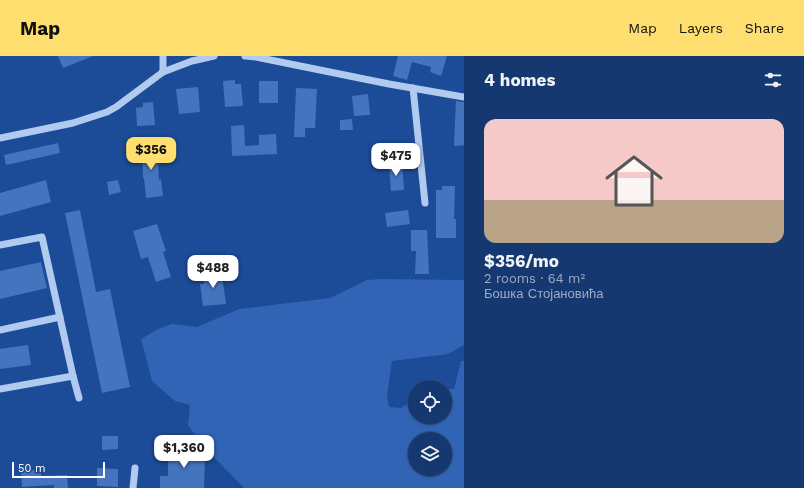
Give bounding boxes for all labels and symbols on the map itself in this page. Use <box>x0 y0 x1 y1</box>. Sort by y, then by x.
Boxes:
pin: $356 <box>127 137 175 171</box>
pin: $475 <box>372 143 420 177</box>
pin: $488 <box>189 255 237 289</box>
pin: $1,360 <box>151 435 217 469</box>
scale bar <box>12 460 105 479</box>

